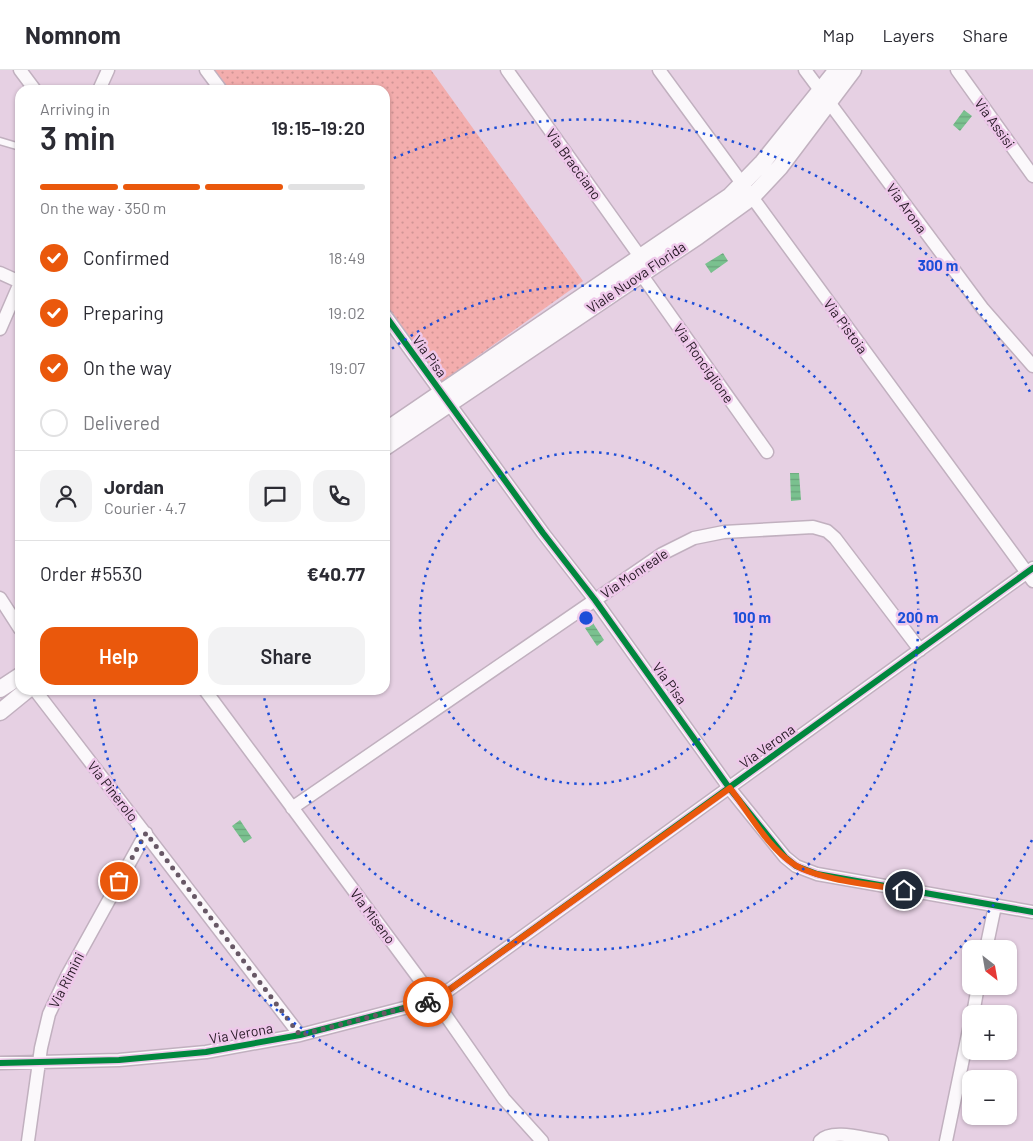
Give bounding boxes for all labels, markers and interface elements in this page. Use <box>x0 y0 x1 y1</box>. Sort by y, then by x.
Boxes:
text: Nomnom <box>25 20 121 49</box>
text: Map <box>822 24 854 46</box>
text: Layers <box>882 24 935 46</box>
text: Share <box>963 24 1008 46</box>
street label: Via Assisi <box>971 95 1019 151</box>
text: Arriving in <box>40 99 110 118</box>
text: 19:15–19:20 <box>271 116 365 139</box>
text: 3 min <box>40 118 116 156</box>
street label: Via Bracciano <box>543 125 605 203</box>
street label: Via Arona <box>883 180 931 236</box>
text: On the way · 350 m <box>40 198 166 217</box>
street label: Viale Nuova Florida <box>583 238 689 316</box>
icon: check <box>40 244 68 272</box>
text: Confirmed <box>83 246 170 269</box>
text: 18:49 <box>328 248 365 267</box>
text: 300 m <box>918 256 958 274</box>
street label: Via Pistoia <box>820 295 872 357</box>
icon: check <box>40 299 68 327</box>
text: Preparing <box>83 301 164 324</box>
text: 19:02 <box>328 303 365 322</box>
street label: Via Ronciglione <box>670 320 738 406</box>
street label: Via Pisa <box>409 332 451 380</box>
icon: check <box>40 354 68 382</box>
text: On the way <box>83 356 172 379</box>
text: 19:07 <box>329 358 365 377</box>
text: Delivered <box>83 411 160 434</box>
button: person <box>40 470 92 522</box>
button: chat <box>249 470 301 522</box>
button: phone <box>313 470 365 522</box>
text: Jordan <box>104 475 164 498</box>
text: Courier · 4.7 <box>104 498 186 517</box>
street label: Via Monreale <box>597 544 671 602</box>
text: Order #5530 <box>40 562 142 585</box>
text: €40.77 <box>307 562 365 585</box>
text: 100 m <box>733 608 771 626</box>
text: 200 m <box>897 608 939 626</box>
centre of rings <box>577 609 595 627</box>
button: Help <box>40 627 198 685</box>
button: Share <box>208 627 365 685</box>
street label: Via Pisa <box>649 659 691 707</box>
street label: Via Verona <box>736 720 798 772</box>
street label: Via Pinerolo <box>84 757 142 825</box>
pin <box>98 860 140 902</box>
icon: bag <box>105 867 133 895</box>
pin <box>883 869 925 911</box>
icon: home <box>890 876 918 904</box>
street label: Via Miseno <box>347 885 399 947</box>
north arrow <box>962 940 1018 995</box>
map controls <box>962 940 1017 1125</box>
street label: Via Rimini <box>45 949 87 1011</box>
courier <box>403 977 453 1027</box>
icon: bike <box>414 988 442 1016</box>
button: + <box>962 1005 1017 1060</box>
street label: Via Verona <box>208 1019 274 1047</box>
button: − <box>962 1070 1017 1125</box>

